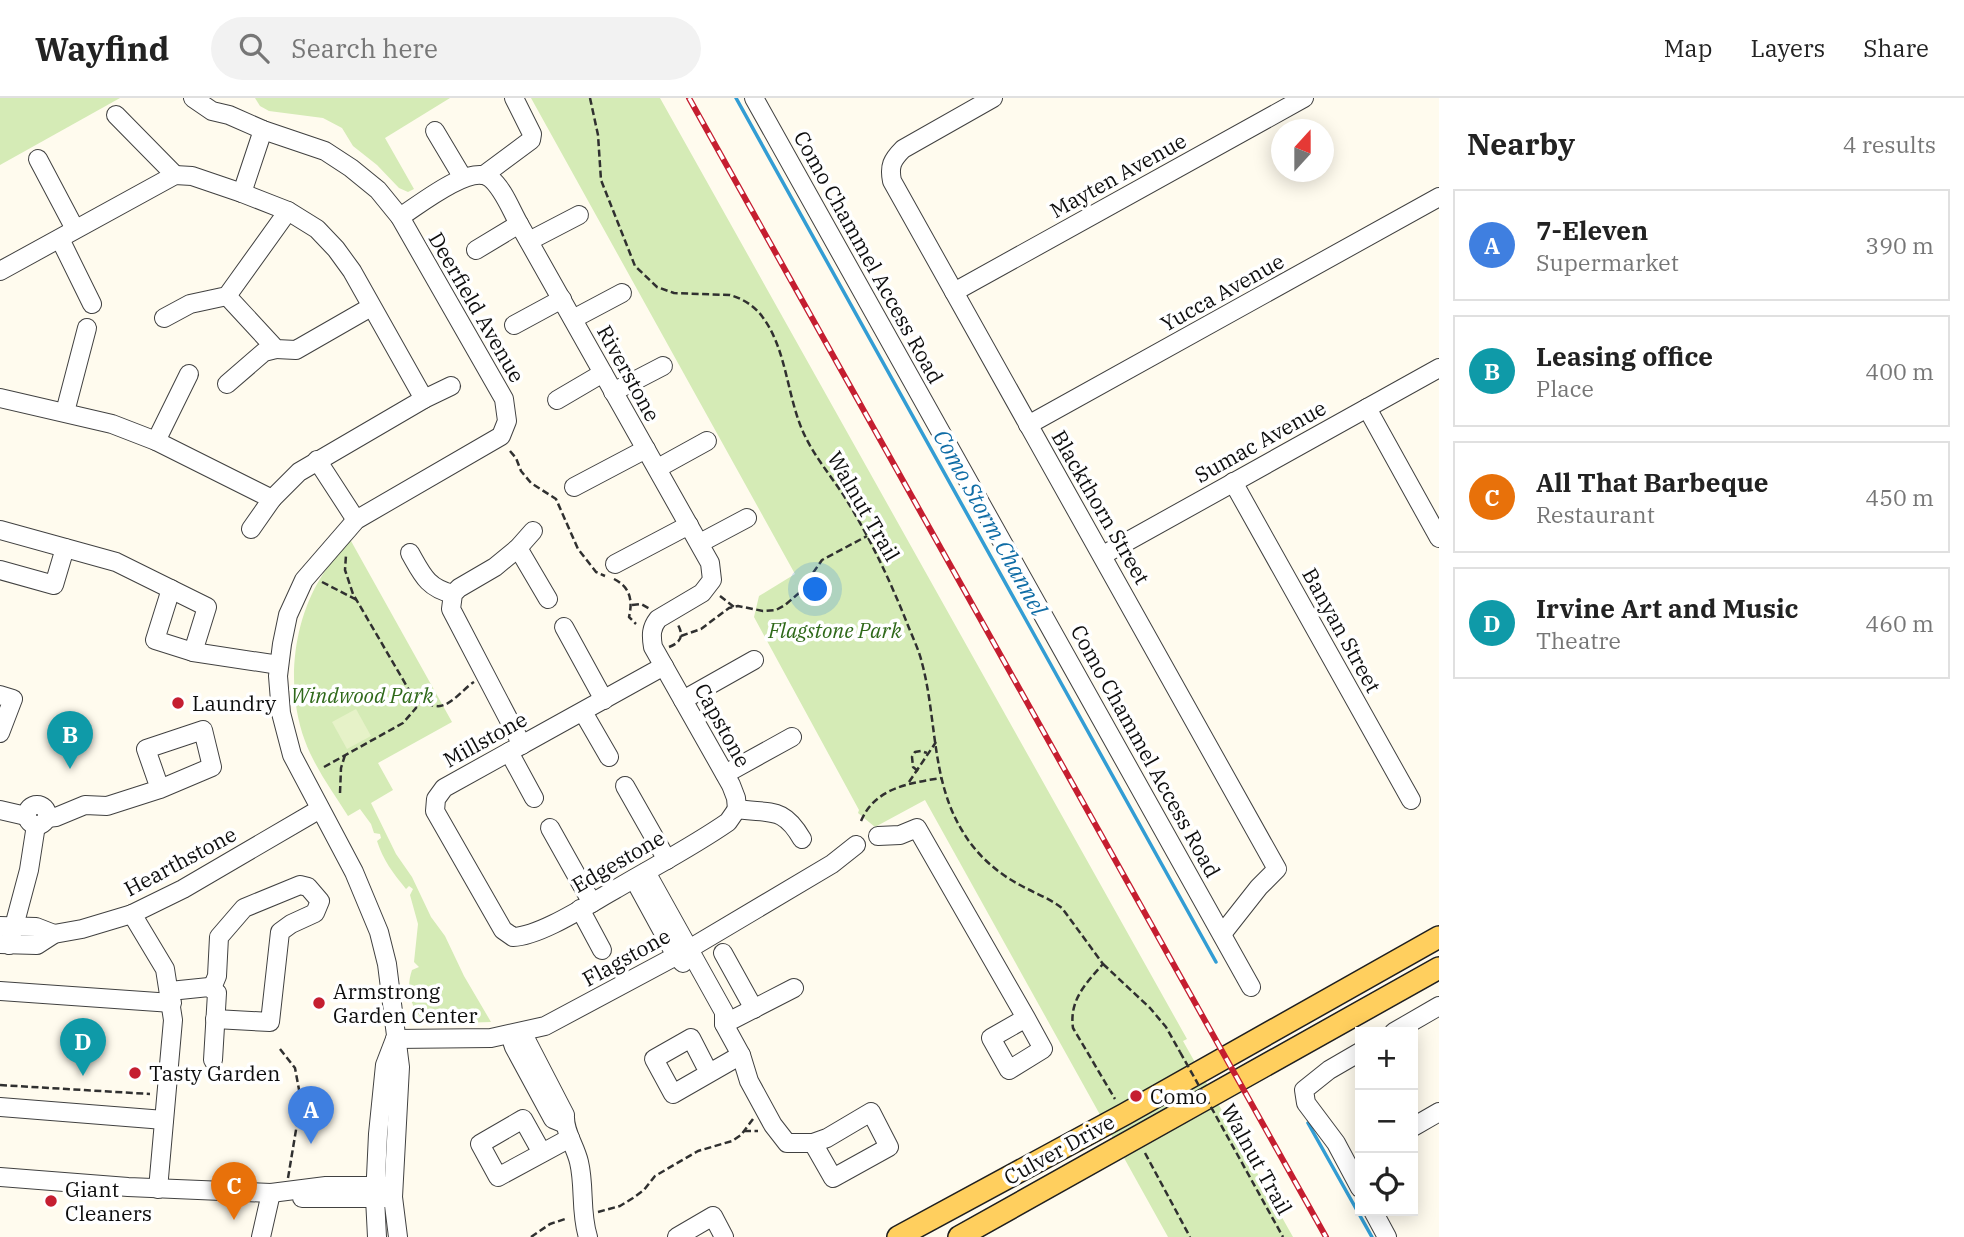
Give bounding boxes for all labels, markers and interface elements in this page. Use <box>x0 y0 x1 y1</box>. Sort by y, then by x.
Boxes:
search box <box>211 17 701 80</box>
text: Wayfind <box>35 27 169 70</box>
icon: search <box>235 29 273 67</box>
text: Search here <box>291 31 438 65</box>
text: Map <box>1664 32 1712 64</box>
text: Layers <box>1750 32 1825 64</box>
text: Share <box>1863 32 1929 64</box>
north arrow <box>1271 119 1334 182</box>
text: Nearby <box>1467 124 1575 163</box>
street label: Como Chammel Access Road <box>788 126 950 389</box>
street label: Mayten Avenue <box>1045 126 1191 224</box>
text: 4 results <box>1843 129 1936 159</box>
text: 7-Eleven <box>1536 213 1648 247</box>
street label: Deerfield Avenue <box>423 227 531 387</box>
text: A <box>1484 230 1500 260</box>
text: 390 m <box>1865 230 1934 260</box>
street label: Yucca Avenue <box>1155 247 1289 337</box>
text: Supermarket <box>1536 247 1679 277</box>
street label: Riverstone <box>591 320 667 426</box>
text: Leasing office <box>1536 339 1713 373</box>
text: B <box>1484 356 1500 386</box>
text: 400 m <box>1865 356 1934 386</box>
text: Place <box>1536 373 1594 403</box>
street label: Sumac Avenue <box>1189 393 1331 489</box>
water label: Como Storm Channel <box>927 424 1055 621</box>
street label: Blackthorn Street <box>1045 425 1157 589</box>
street label: Walnut Trail <box>821 446 907 566</box>
text: All That Barbeque <box>1536 465 1768 499</box>
text: C <box>1484 482 1500 512</box>
text: 450 m <box>1865 482 1934 512</box>
text: Restaurant <box>1536 499 1655 529</box>
street label: Banyan Street <box>1296 563 1388 697</box>
your location <box>798 572 832 606</box>
text: Irvine Art and Music <box>1536 591 1799 625</box>
text: D <box>1483 608 1501 638</box>
text: 460 m <box>1865 608 1934 638</box>
park label: Flagstone Park <box>767 616 903 644</box>
street label: Como Chammel Access Road <box>1065 620 1227 883</box>
text: Theatre <box>1536 625 1621 655</box>
street label: Capstone <box>689 678 757 772</box>
park label: Windwood Park <box>290 681 434 709</box>
place label: Laundry <box>192 689 277 717</box>
marker: Laundry <box>170 695 186 711</box>
street label: Millstone <box>438 705 532 773</box>
pin: B <box>47 711 93 769</box>
street label: Hearthstone <box>119 820 241 902</box>
street label: Edgestone <box>567 823 669 899</box>
street label: Flagstone <box>577 921 675 993</box>
place label: Armstrong Garden Center <box>333 977 478 1029</box>
marker: Armstrong Garden Center <box>311 995 327 1011</box>
pin: D <box>60 1018 106 1076</box>
map controls <box>1355 1027 1418 1216</box>
button: + <box>1355 1027 1418 1090</box>
place label: Tasty Garden <box>149 1059 280 1087</box>
marker: Tasty Garden <box>127 1065 143 1081</box>
place label: Como <box>1150 1082 1207 1110</box>
pin: A <box>288 1086 334 1144</box>
marker: Como <box>1128 1088 1144 1104</box>
button: − <box>1355 1090 1418 1153</box>
street label: Walnut Trail <box>1215 1099 1299 1219</box>
street label: Culver Drive <box>999 1107 1119 1191</box>
button: locate <box>1355 1153 1418 1216</box>
pin: C <box>211 1162 257 1220</box>
place label: Giant Cleaners <box>65 1175 152 1227</box>
marker: Giant Cleaners <box>43 1193 59 1209</box>

